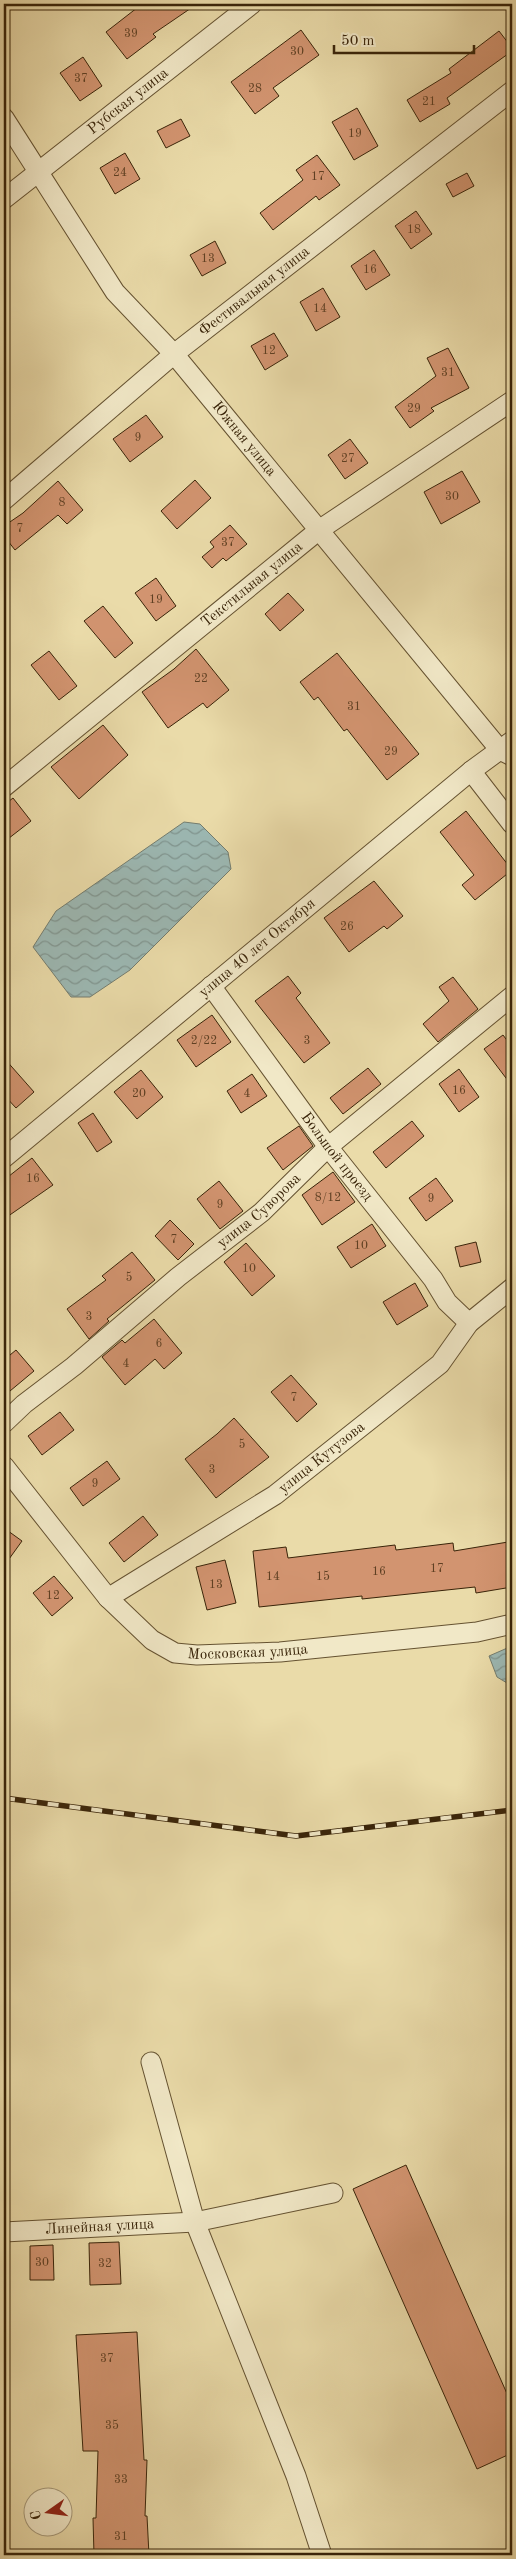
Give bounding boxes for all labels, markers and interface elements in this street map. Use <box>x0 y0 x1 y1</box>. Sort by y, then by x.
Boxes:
scale bar <box>334 22 474 54</box>
house number: 39 <box>124 28 138 40</box>
text: 50 m <box>341 34 375 49</box>
house number: 30 <box>290 46 304 58</box>
street label: Рубская улица <box>85 65 172 137</box>
house number: 37 <box>74 73 88 85</box>
house number: 28 <box>248 83 262 95</box>
house number: 21 <box>422 96 436 108</box>
house number: 19 <box>348 128 362 140</box>
house number: 24 <box>113 167 127 179</box>
house number: 17 <box>311 171 325 183</box>
house number: 18 <box>407 224 421 236</box>
street label: Фестивальная улица <box>196 243 313 339</box>
house number: 13 <box>201 253 215 265</box>
house number: 16 <box>363 264 377 276</box>
house number: 14 <box>313 303 327 315</box>
house number: 12 <box>262 345 276 357</box>
house number: 31 <box>441 367 455 379</box>
street label: Южная улица <box>209 399 279 480</box>
house number: 29 <box>407 403 421 415</box>
house number: 9 <box>135 432 141 444</box>
house number: 27 <box>341 453 355 465</box>
house number: 30 <box>445 491 459 503</box>
house number: 8 <box>59 497 66 509</box>
house number: 7 <box>17 523 23 535</box>
house number: 37 <box>221 537 235 549</box>
street label: Текстильная улица <box>198 539 306 630</box>
house number: 19 <box>149 594 163 606</box>
house number: 22 <box>194 673 208 685</box>
house number: 31 <box>347 701 361 713</box>
house number: 29 <box>384 746 398 758</box>
street label: улица 40 лет Октября <box>196 896 318 1000</box>
house number: 26 <box>340 921 354 933</box>
house number: 2/22 <box>191 1035 217 1047</box>
house number: 3 <box>304 1035 310 1047</box>
house number: 16 <box>452 1085 466 1097</box>
house number: 20 <box>132 1088 146 1100</box>
house number: 4 <box>244 1088 251 1100</box>
street label: Большой проезд <box>298 1110 376 1204</box>
street label: улица Суворова <box>215 1170 304 1251</box>
house number: 16 <box>26 1173 40 1185</box>
house number: 8/12 <box>315 1192 341 1204</box>
house number: 9 <box>428 1193 434 1205</box>
house number: 9 <box>217 1199 223 1211</box>
house number: 7 <box>171 1234 177 1246</box>
house number: 10 <box>354 1240 368 1252</box>
house number: 10 <box>242 1263 256 1275</box>
house number: 5 <box>126 1271 133 1284</box>
house number: 3 <box>86 1311 92 1323</box>
house number: 6 <box>156 1338 163 1350</box>
house number: 4 <box>123 1358 130 1370</box>
house number: 7 <box>291 1392 297 1404</box>
street label: улица Кутузова <box>276 1419 368 1496</box>
house number: 5 <box>239 1438 246 1451</box>
house number: 3 <box>209 1464 215 1476</box>
house number: 9 <box>92 1478 98 1490</box>
house number: 17 <box>430 1563 444 1575</box>
house number: 16 <box>372 1566 386 1578</box>
house number: 15 <box>316 1570 330 1583</box>
house number: 14 <box>266 1571 280 1583</box>
house number: 13 <box>209 1579 223 1591</box>
house number: 12 <box>46 1590 60 1602</box>
street label: Московская улица <box>187 1642 309 1663</box>
street label: Линейная улица <box>45 2217 155 2237</box>
house number: 30 <box>35 2257 49 2269</box>
house number: 32 <box>98 2258 112 2270</box>
house number: 37 <box>100 2353 114 2365</box>
house number: 35 <box>105 2419 119 2432</box>
house number: 33 <box>114 2474 128 2486</box>
north arrow <box>22 2486 72 2536</box>
text: С <box>28 2509 44 2521</box>
house number: 31 <box>114 2531 128 2543</box>

